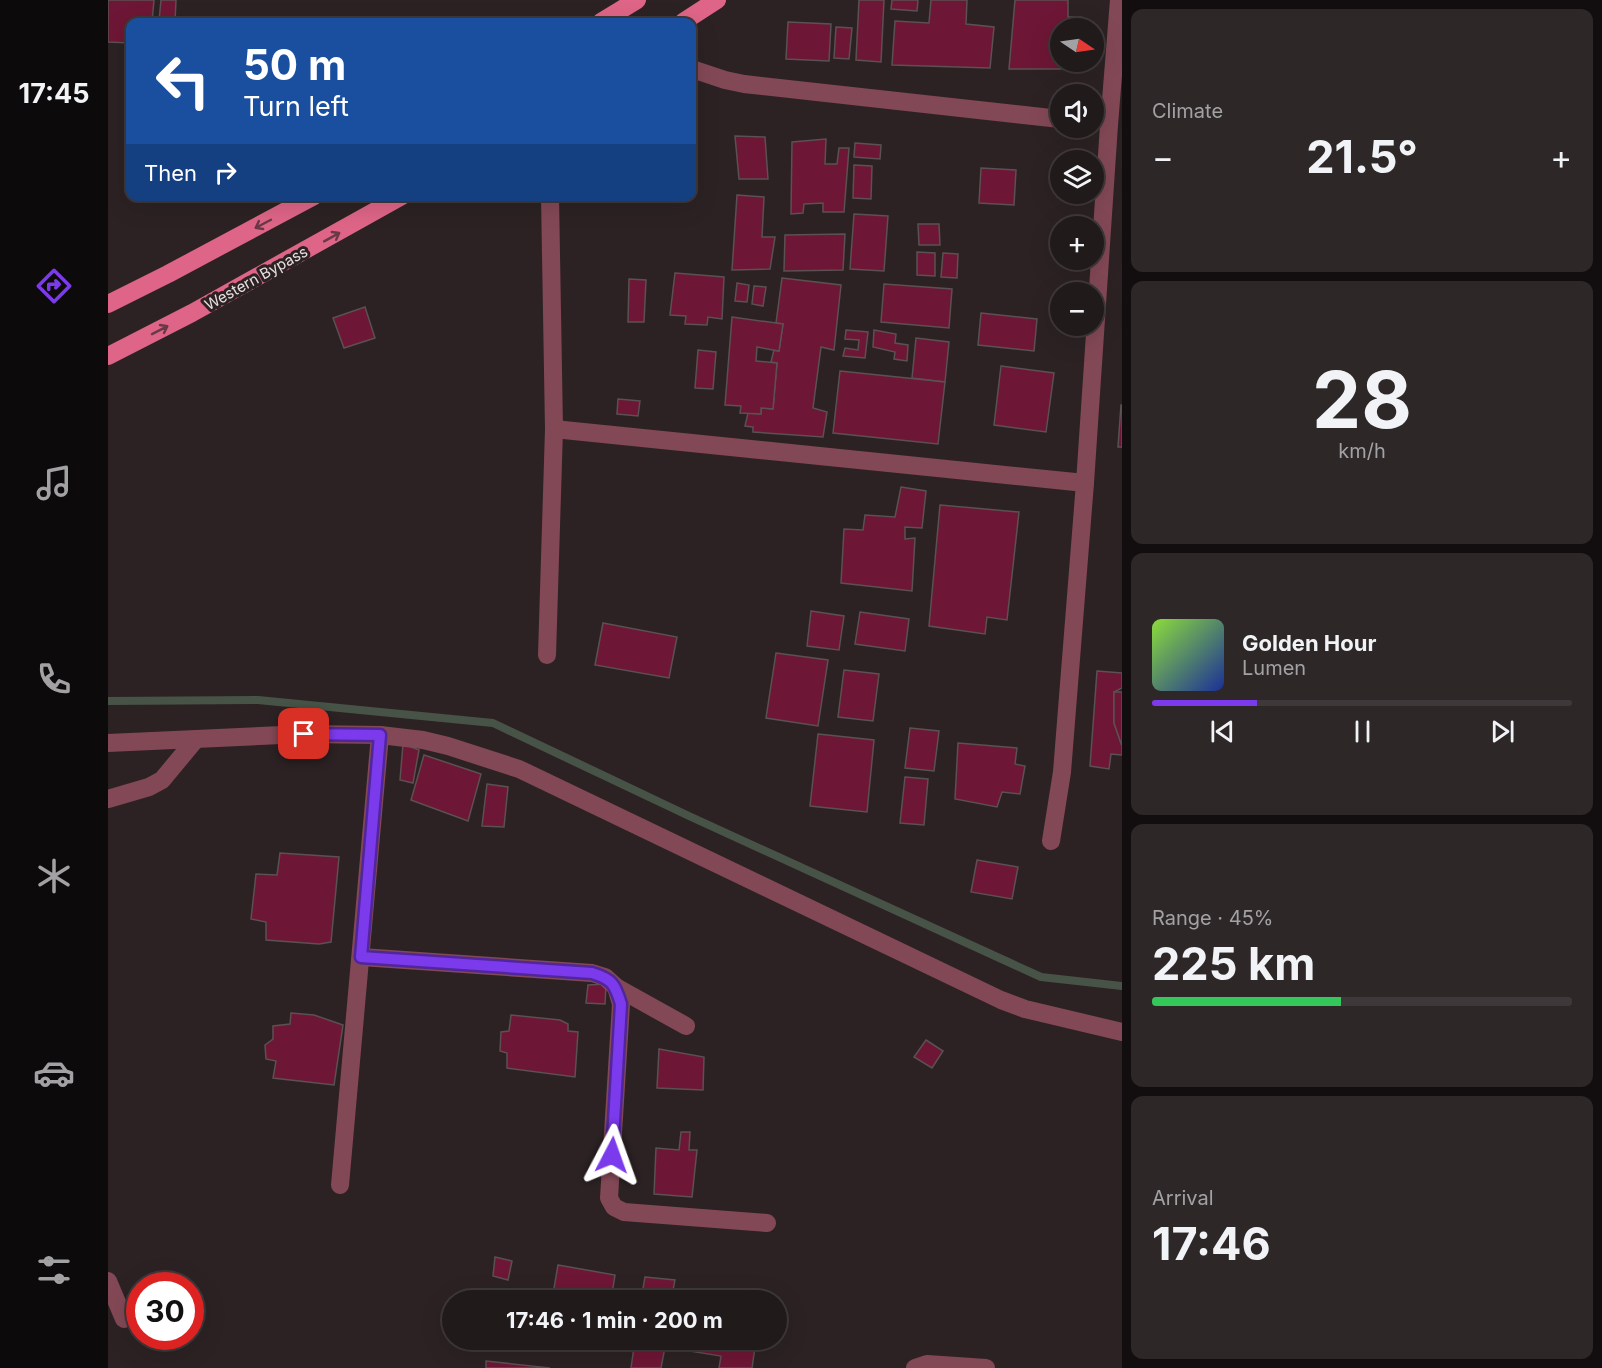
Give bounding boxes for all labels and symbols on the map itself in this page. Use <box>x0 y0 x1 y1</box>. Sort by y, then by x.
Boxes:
north arrow <box>1050 18 1104 72</box>
one-way arrow <box>254 219 272 230</box>
one-way arrow <box>323 231 340 243</box>
street label: Western Bypass <box>201 242 311 314</box>
one-way arrow <box>151 323 169 335</box>
pin <box>278 708 329 759</box>
position arrow <box>580 1123 644 1187</box>
speed limit sign: 30 <box>126 1272 204 1350</box>

